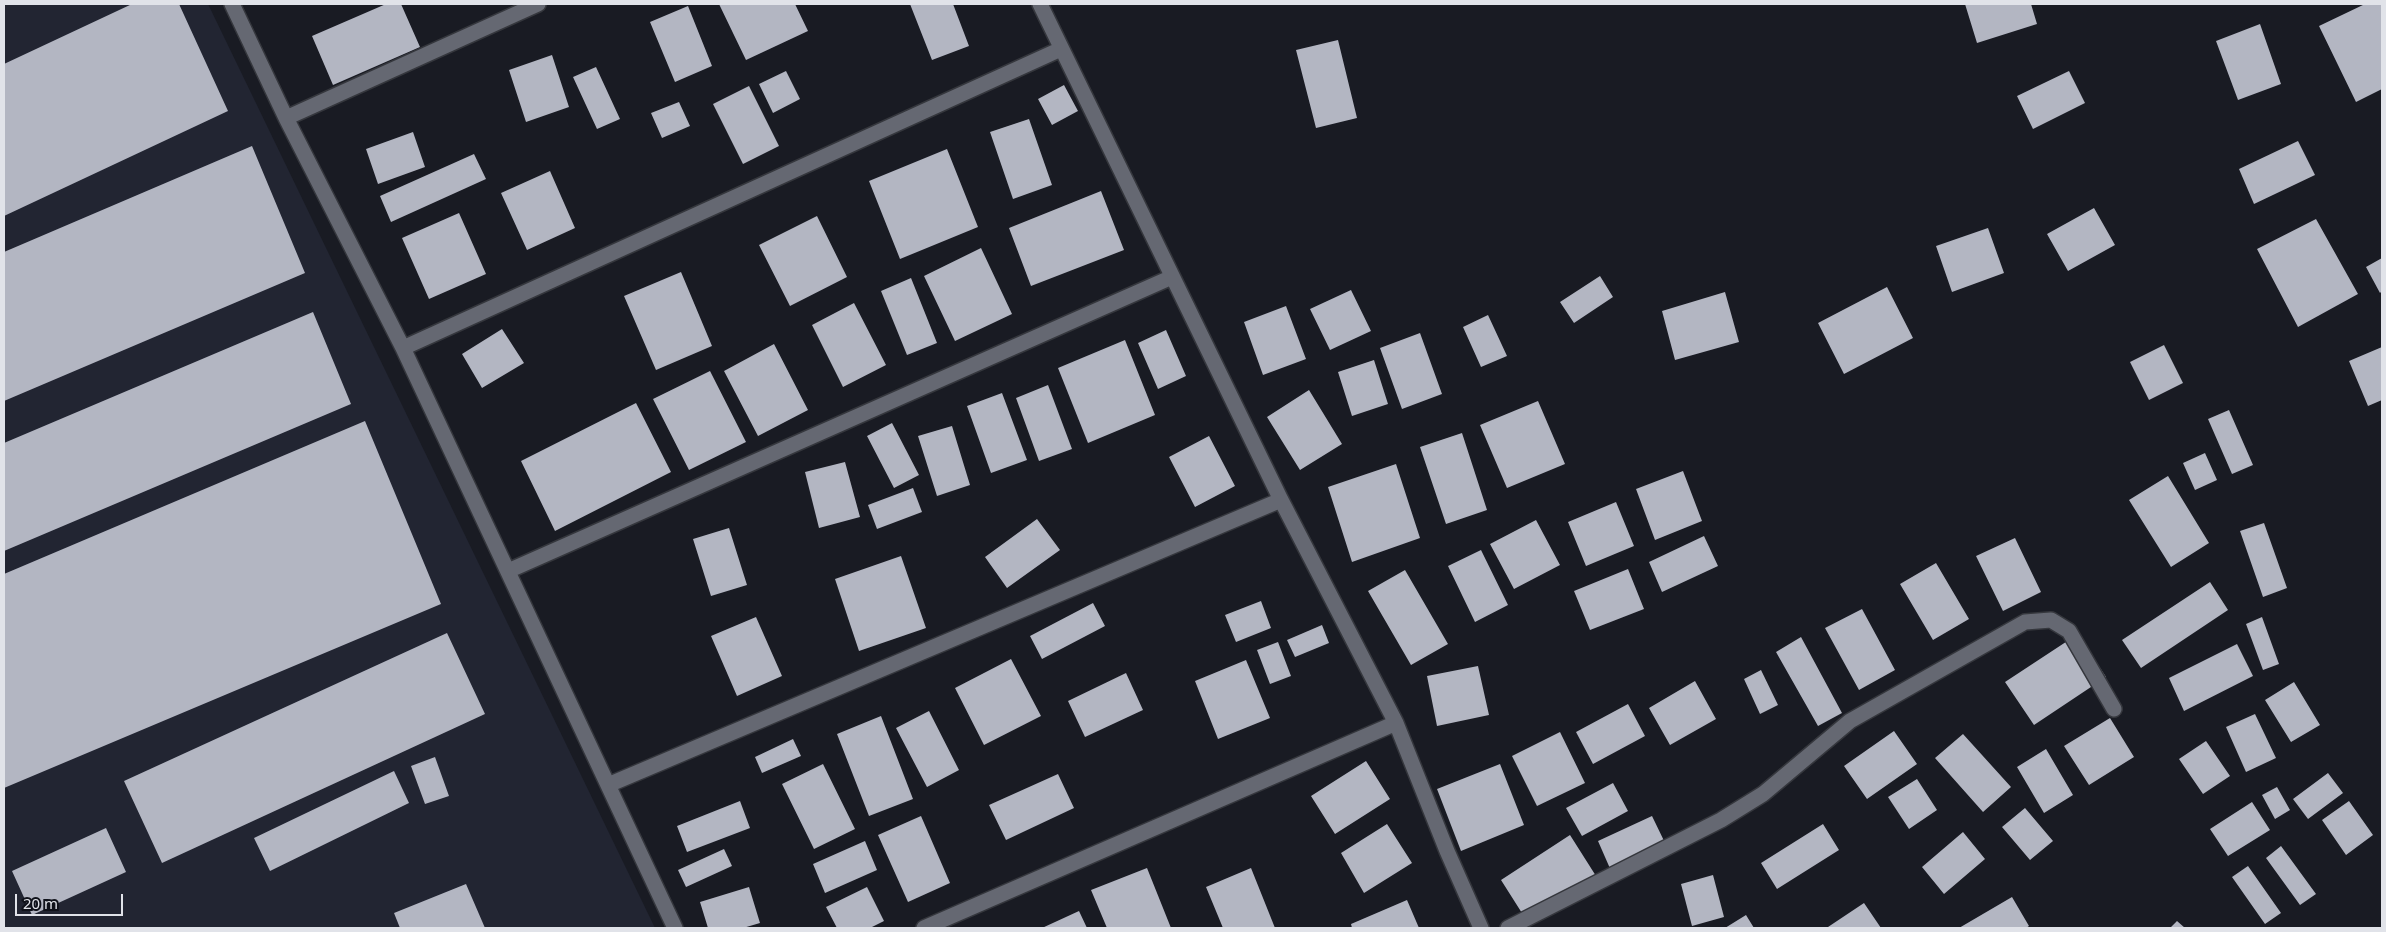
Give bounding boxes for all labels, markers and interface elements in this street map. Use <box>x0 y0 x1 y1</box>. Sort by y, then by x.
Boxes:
scale bar <box>18 884 125 916</box>
text: 20 m <box>23 893 58 913</box>

